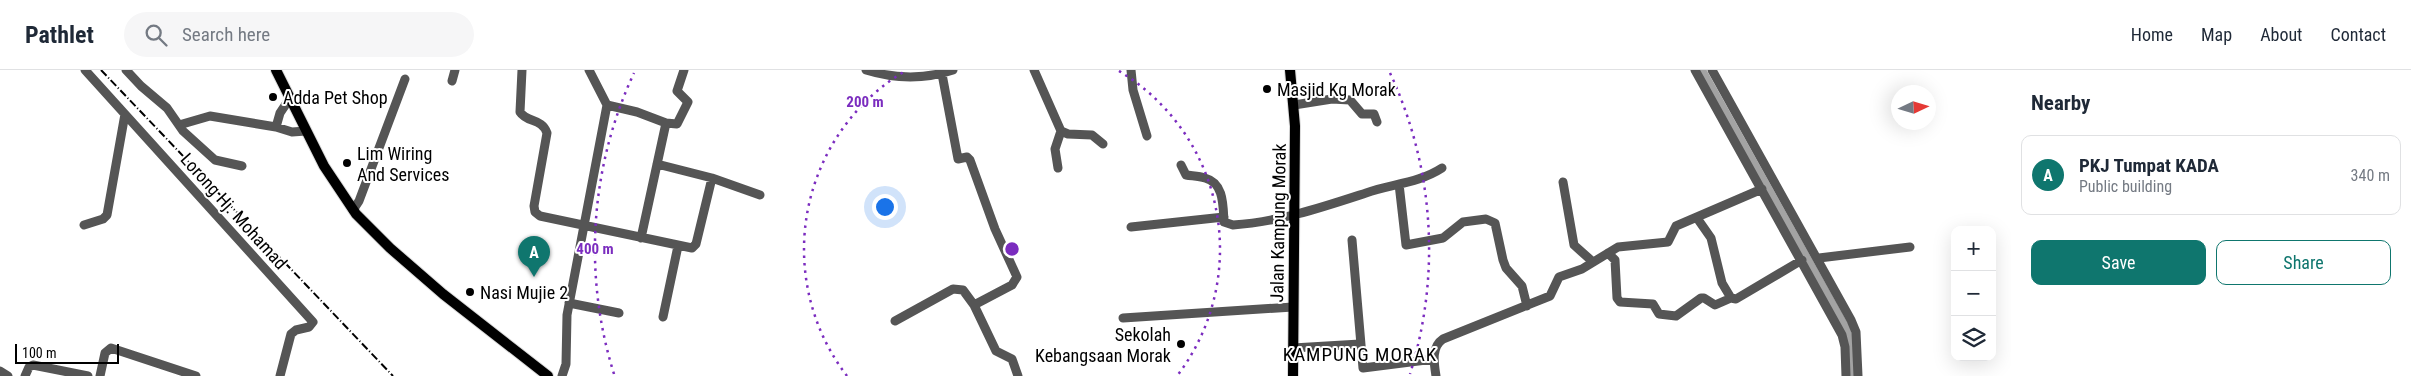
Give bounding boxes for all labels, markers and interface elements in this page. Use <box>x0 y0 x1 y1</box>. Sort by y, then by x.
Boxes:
search box <box>124 12 474 57</box>
text: Pathlet <box>25 21 94 49</box>
icon: search <box>142 21 170 49</box>
text: Search here <box>182 23 270 46</box>
text: Home <box>2131 24 2173 45</box>
text: Map <box>2201 24 2232 45</box>
text: About <box>2260 24 2302 45</box>
text: Contact <box>2330 24 2386 45</box>
place label: Masjid Kg Morak <box>1277 79 1396 100</box>
marker: Masjid Kg Morak <box>1261 83 1273 95</box>
north arrow <box>1891 85 1936 130</box>
place label: Adda Pet Shop <box>283 87 388 108</box>
marker: Adda Pet Shop <box>267 91 279 103</box>
text: Nearby <box>2031 91 2090 115</box>
text: 200 m <box>846 93 884 111</box>
place label: Lim Wiring And Services <box>357 143 449 185</box>
street label: Jalan Kampung Morak <box>1266 143 1290 303</box>
street label: Lorong Hj. Mohamad <box>176 149 292 273</box>
text: PKJ Tumpat KADA <box>2079 154 2219 177</box>
marker: Lim Wiring And Services <box>341 157 353 169</box>
text: A <box>2043 166 2053 185</box>
text: 340 m <box>2351 166 2390 185</box>
text: Public building <box>2079 177 2172 196</box>
your location <box>872 194 898 220</box>
map controls <box>1951 226 1996 361</box>
button: + <box>1951 226 1996 271</box>
pin: A <box>518 236 550 277</box>
text: 400 m <box>576 240 614 258</box>
centre of rings <box>1003 240 1021 258</box>
button: Save <box>2031 240 2206 285</box>
button: Share <box>2216 240 2391 285</box>
button: − <box>1951 271 1996 316</box>
place label: Nasi Mujie 2 <box>480 282 568 303</box>
marker: Nasi Mujie 2 <box>464 286 476 298</box>
button: layers <box>1951 316 1996 361</box>
place label: Sekolah Kebangsaan Morak <box>1035 324 1171 366</box>
marker: Sekolah Kebangsaan Morak <box>1175 338 1187 350</box>
scale bar <box>15 341 119 364</box>
district label: KAMPUNG MORAK <box>1283 343 1437 366</box>
text: 100 m <box>22 345 57 361</box>

